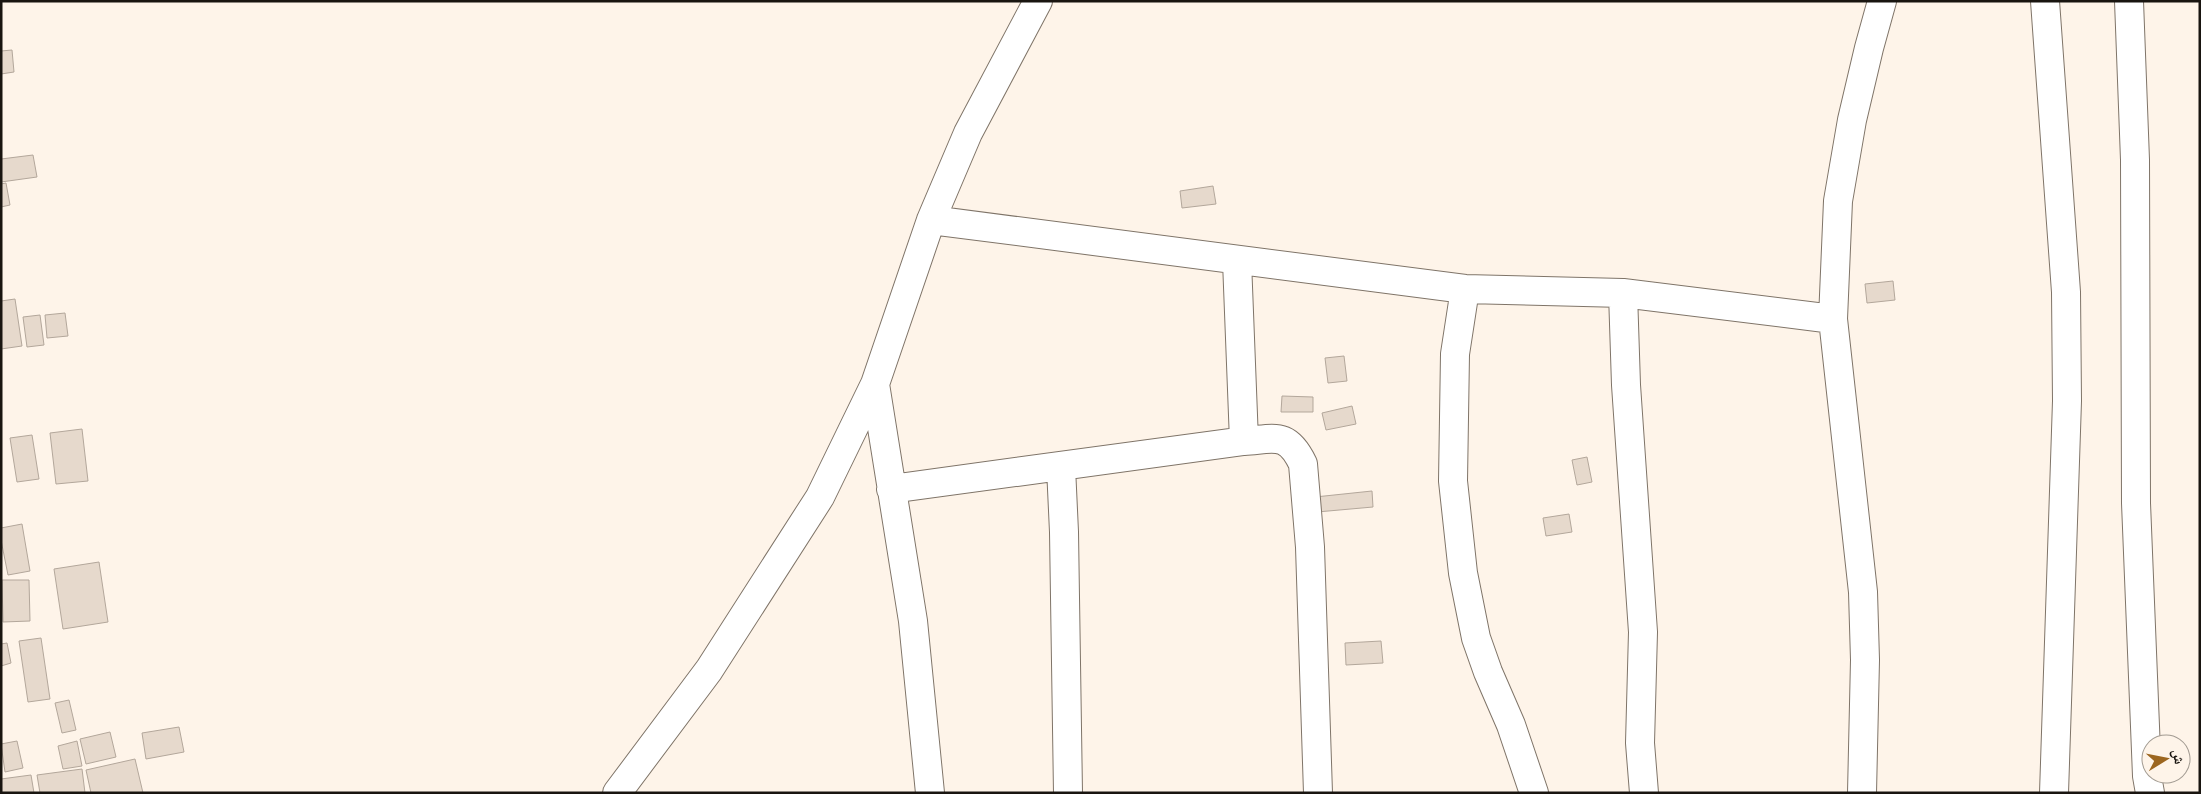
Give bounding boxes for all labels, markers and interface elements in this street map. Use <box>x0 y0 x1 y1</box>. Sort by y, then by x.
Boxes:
north arrow <box>2141 734 2191 784</box>
text: ش <box>2169 748 2188 766</box>

